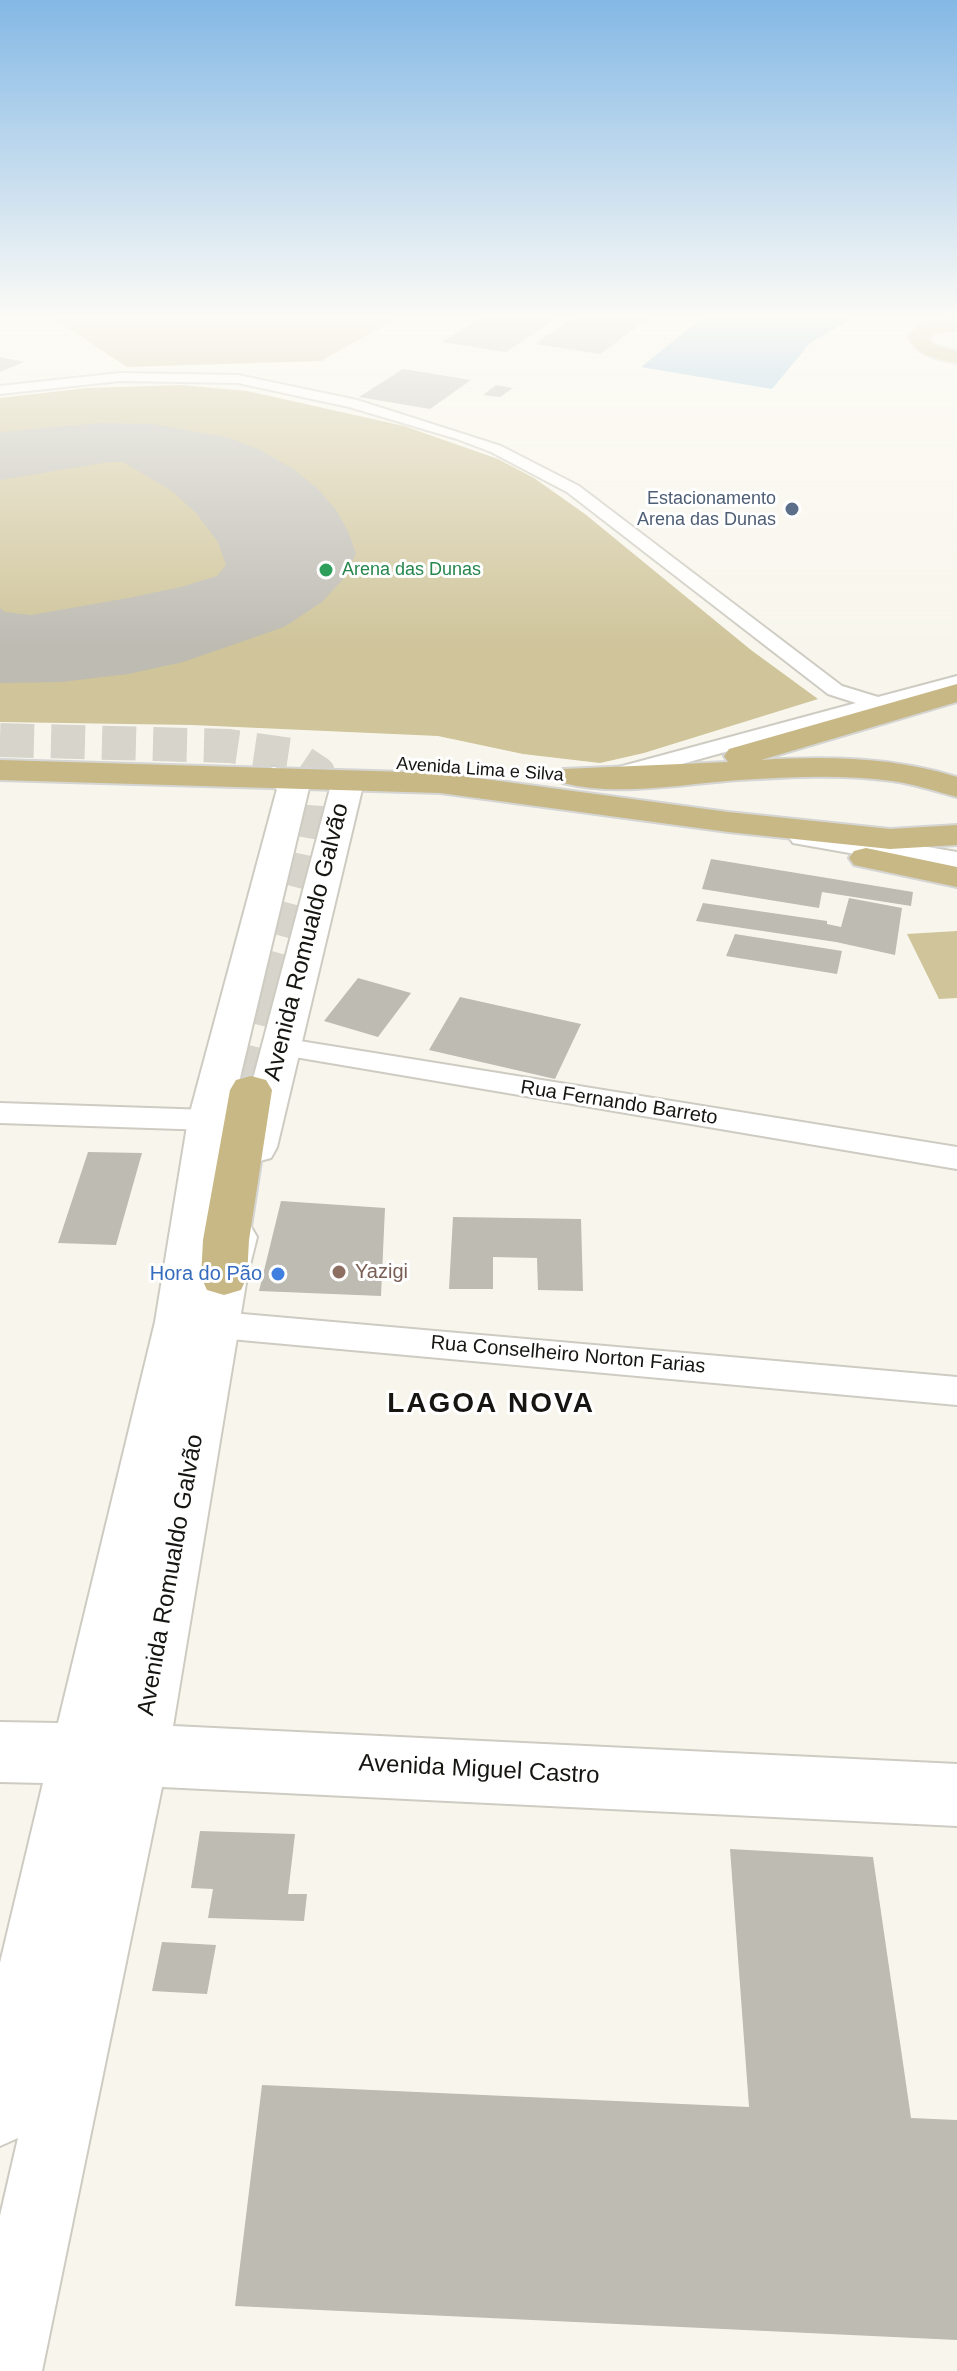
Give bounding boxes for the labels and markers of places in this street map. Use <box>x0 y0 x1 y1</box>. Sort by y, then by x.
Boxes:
place label: Estacionamento Arena das Dunas <box>637 488 776 530</box>
marker: Estacionamento Arena das Dunas <box>783 500 801 518</box>
place label: Arena das Dunas <box>342 559 481 581</box>
marker: Arena das Dunas <box>317 561 335 579</box>
place label: Yazigi <box>355 1260 408 1284</box>
place label: Hora do Pão <box>150 1262 262 1286</box>
marker: Yazigi <box>330 1263 348 1281</box>
marker: Hora do Pão <box>269 1265 287 1283</box>

